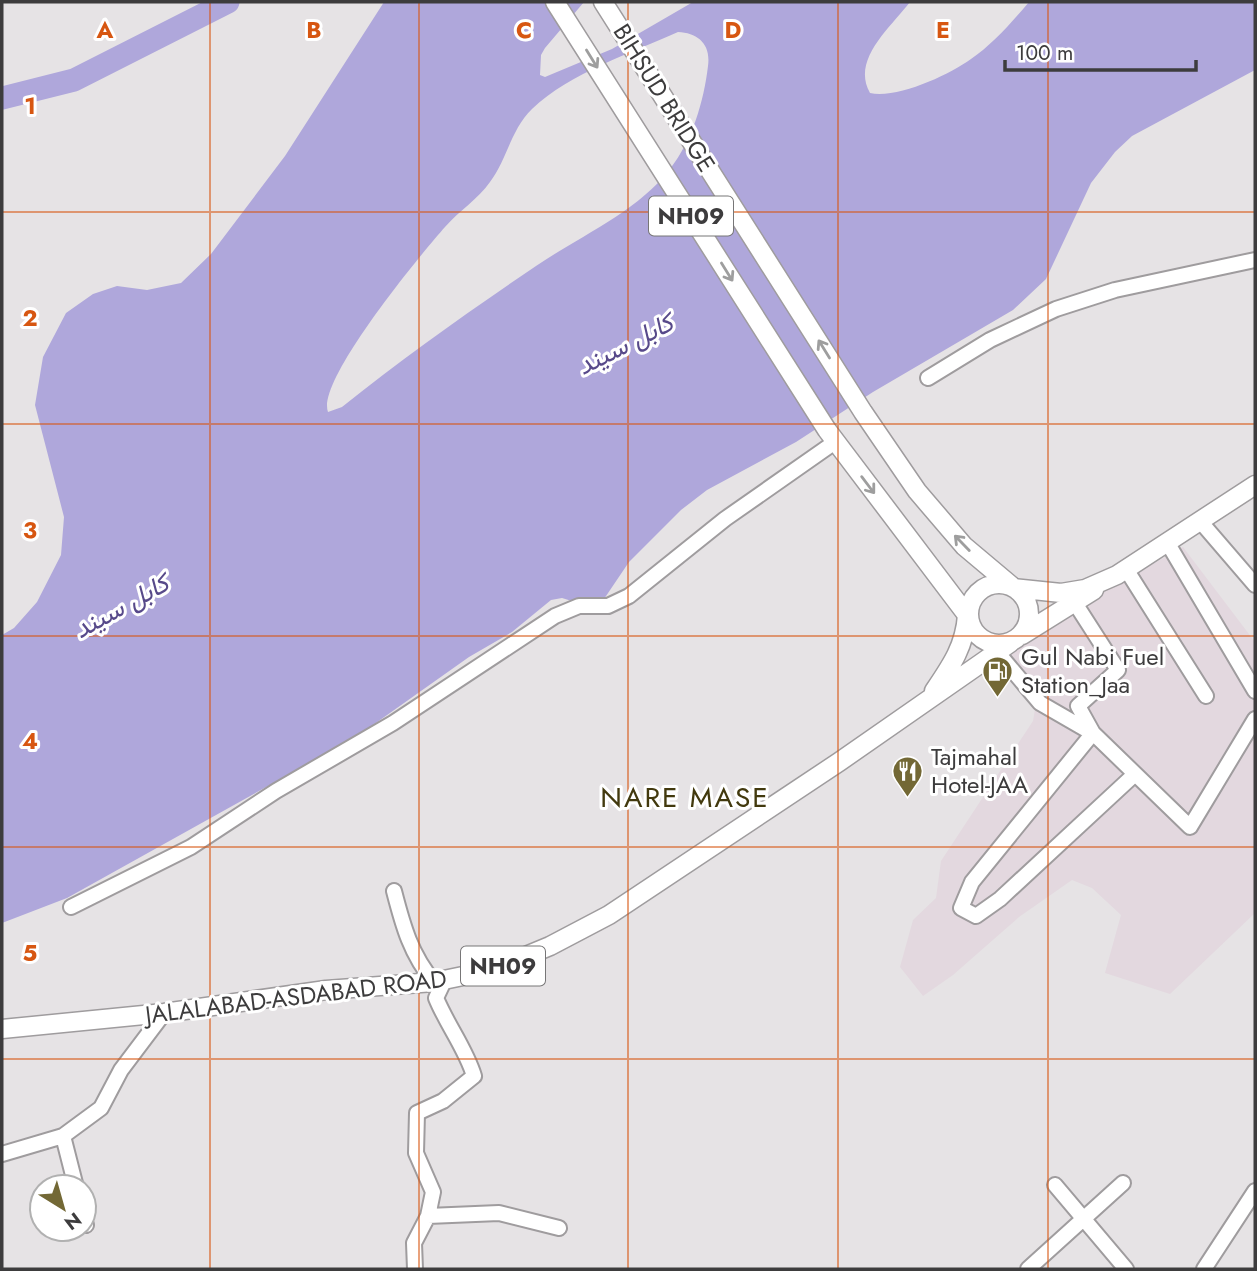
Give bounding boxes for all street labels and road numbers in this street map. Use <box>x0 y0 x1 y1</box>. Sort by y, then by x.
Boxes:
street label: BIHSUD BRIDGE <box>605 17 724 179</box>
road number: NH09 <box>649 196 733 236</box>
road number: NH09 <box>461 946 545 986</box>
street label: JALALABAD-ASDABAD ROAD <box>140 961 449 1033</box>

